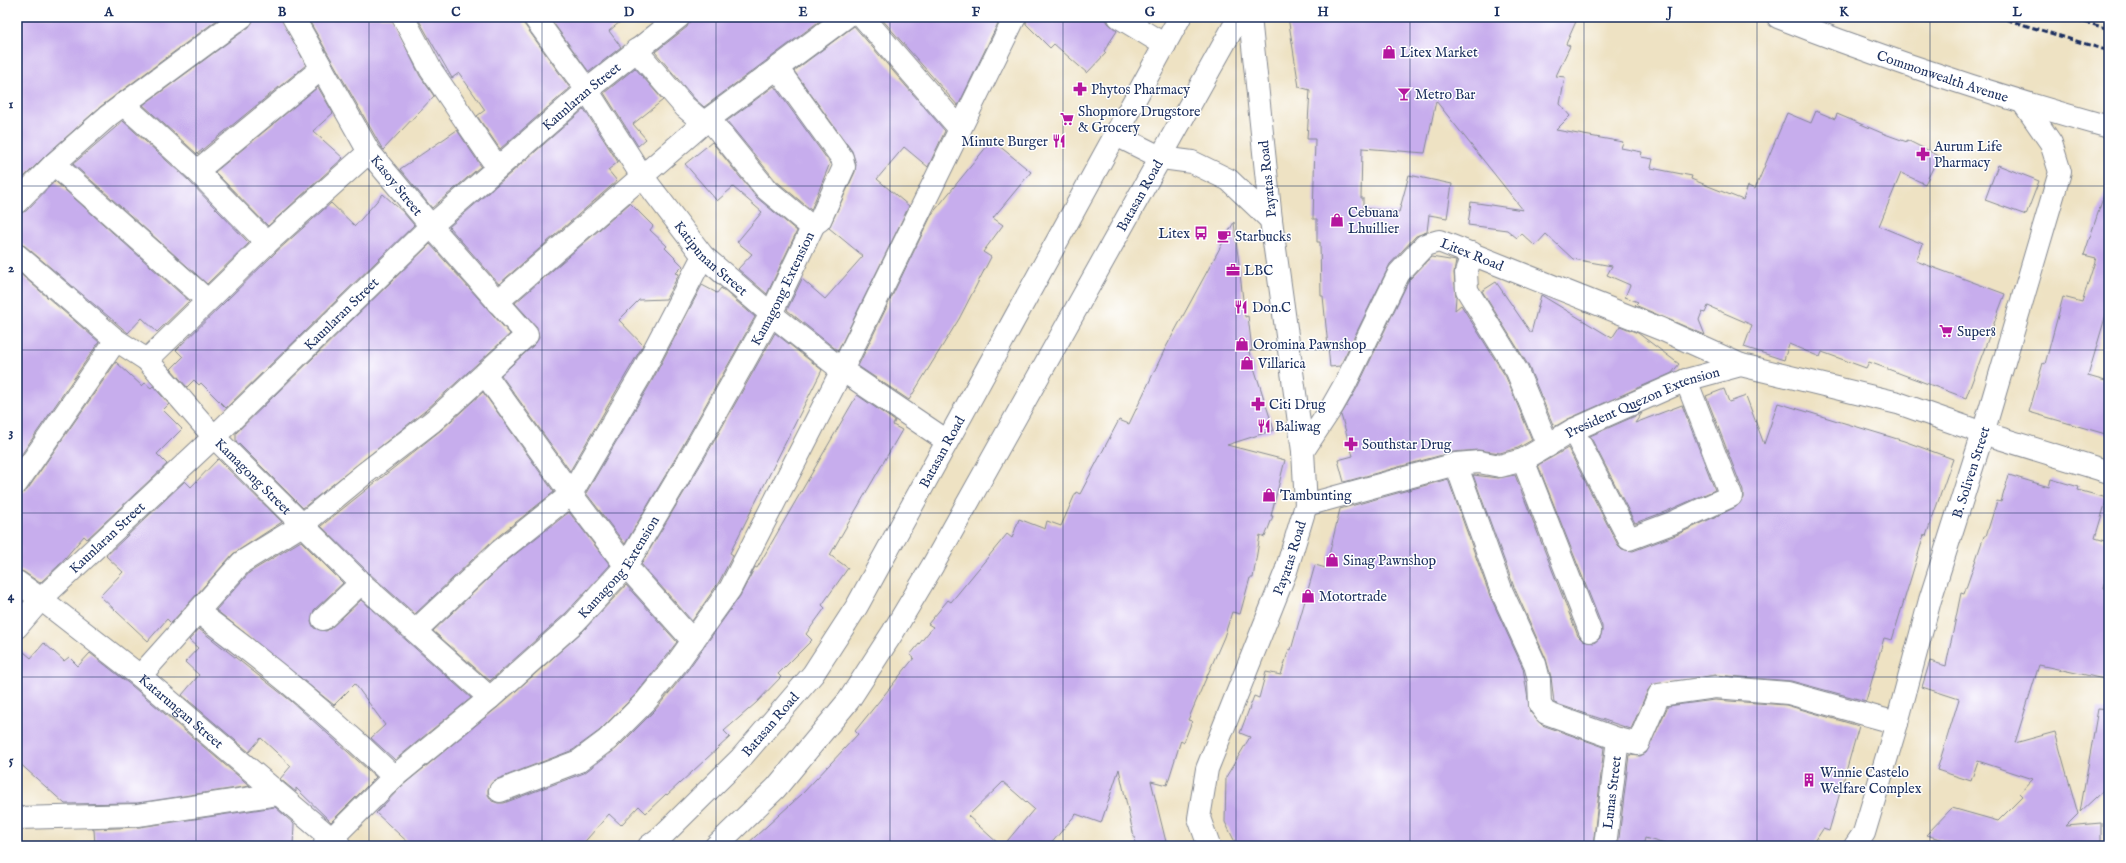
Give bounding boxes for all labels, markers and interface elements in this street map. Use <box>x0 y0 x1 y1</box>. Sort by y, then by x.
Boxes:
text: A <box>104 4 115 21</box>
text: B <box>278 4 287 21</box>
text: C <box>451 4 461 21</box>
text: D <box>624 4 635 21</box>
text: E <box>798 4 808 21</box>
text: F <box>972 4 981 21</box>
text: G <box>1145 4 1156 21</box>
text: H <box>1317 4 1329 21</box>
text: I <box>1494 4 1500 21</box>
text: J <box>1665 4 1673 21</box>
text: K <box>1839 4 1849 21</box>
text: L <box>2011 4 2022 21</box>
shop icon: Litex Market <box>1381 44 1397 60</box>
place label: Litex Market <box>1400 44 1478 62</box>
street label: Commonwealth Avenue <box>1874 47 2011 107</box>
street label: Kaunlaran Street <box>539 59 625 135</box>
pharmacy icon: Phytos Pharmacy <box>1072 81 1088 97</box>
place label: Phytos Pharmacy <box>1091 81 1190 99</box>
bar icon: Metro Bar <box>1396 86 1412 102</box>
place label: Metro Bar <box>1415 86 1475 104</box>
text: 1 <box>9 96 14 113</box>
place label: Shopmore Drugstore & Grocery <box>1078 103 1201 137</box>
supermarket icon: Shopmore Drugstore & Grocery <box>1059 111 1075 127</box>
place label: Minute Burger <box>961 133 1048 151</box>
restaurant icon: Minute Burger <box>1051 133 1067 149</box>
place label: Aurum Life Pharmacy <box>1933 138 2003 172</box>
street label: Payatas Road <box>1255 139 1281 218</box>
pharmacy icon: Aurum Life Pharmacy <box>1915 146 1931 162</box>
street label: Kasoy Street <box>366 151 426 220</box>
street label: Batasan Road <box>1113 156 1168 235</box>
place label: Cebuana Lhuillier <box>1348 204 1400 238</box>
shop icon: Cebuana Lhuillier <box>1329 212 1345 228</box>
street label: Katipunan Street <box>670 218 751 300</box>
place label: Litex <box>1158 225 1190 243</box>
bus stop icon: Litex <box>1193 225 1209 241</box>
street label: Kamagong Extension <box>747 228 819 349</box>
cafe icon: Starbucks <box>1216 228 1232 244</box>
place label: Starbucks <box>1235 228 1291 246</box>
street label: Litex Road <box>1438 234 1507 276</box>
text: 2 <box>8 260 14 277</box>
office icon: LBC <box>1225 262 1241 278</box>
place label: LBC <box>1244 262 1273 280</box>
street label: Kaunlaran Street <box>300 274 383 355</box>
restaurant icon: Don.C <box>1233 299 1249 315</box>
place label: Don.C <box>1252 299 1291 317</box>
supermarket icon: Super8 <box>1938 323 1954 339</box>
place label: Super8 <box>1957 323 1996 341</box>
shop icon: Oromina Pawnshop <box>1234 336 1250 352</box>
place label: Oromina Pawnshop <box>1253 336 1367 354</box>
shop icon: Villarica <box>1239 355 1255 371</box>
place label: Villarica <box>1257 355 1306 373</box>
street label: President Quezon Extension <box>1562 363 1722 443</box>
pharmacy icon: Citi Drug <box>1250 396 1266 412</box>
place label: Citi Drug <box>1269 396 1326 414</box>
street label: Batasan Road <box>915 413 970 491</box>
restaurant icon: Baliwag <box>1256 418 1272 434</box>
place label: Baliwag <box>1275 418 1321 436</box>
text: 3 <box>9 424 14 441</box>
street label: B. Soliven Street <box>1948 424 1994 521</box>
street label: Kamagong Street <box>211 435 295 519</box>
pharmacy icon: Southstar Drug <box>1343 436 1359 452</box>
place label: Southstar Drug <box>1362 436 1452 454</box>
shop icon: Tambunting <box>1261 487 1277 503</box>
place label: Tambunting <box>1280 487 1352 505</box>
street label: Kaunlaran Street <box>66 498 149 578</box>
street label: Kamagong Extension <box>574 512 664 623</box>
street label: Payatas Road <box>1269 518 1311 598</box>
shop icon: Sinag Pawnshop <box>1324 552 1340 568</box>
place label: Sinag Pawnshop <box>1343 552 1436 570</box>
text: 4 <box>8 588 15 605</box>
shop icon: Motortrade <box>1300 588 1316 604</box>
place label: Motortrade <box>1319 588 1387 606</box>
street label: Katarungan Street <box>134 671 227 753</box>
street label: Batasan Road <box>738 688 804 761</box>
text: 5 <box>9 752 14 769</box>
street label: Lunas Street <box>1599 755 1626 830</box>
place label: Winnie Castelo Welfare Complex <box>1820 764 1922 798</box>
building icon: Winnie Castelo Welfare Complex <box>1801 772 1817 788</box>

